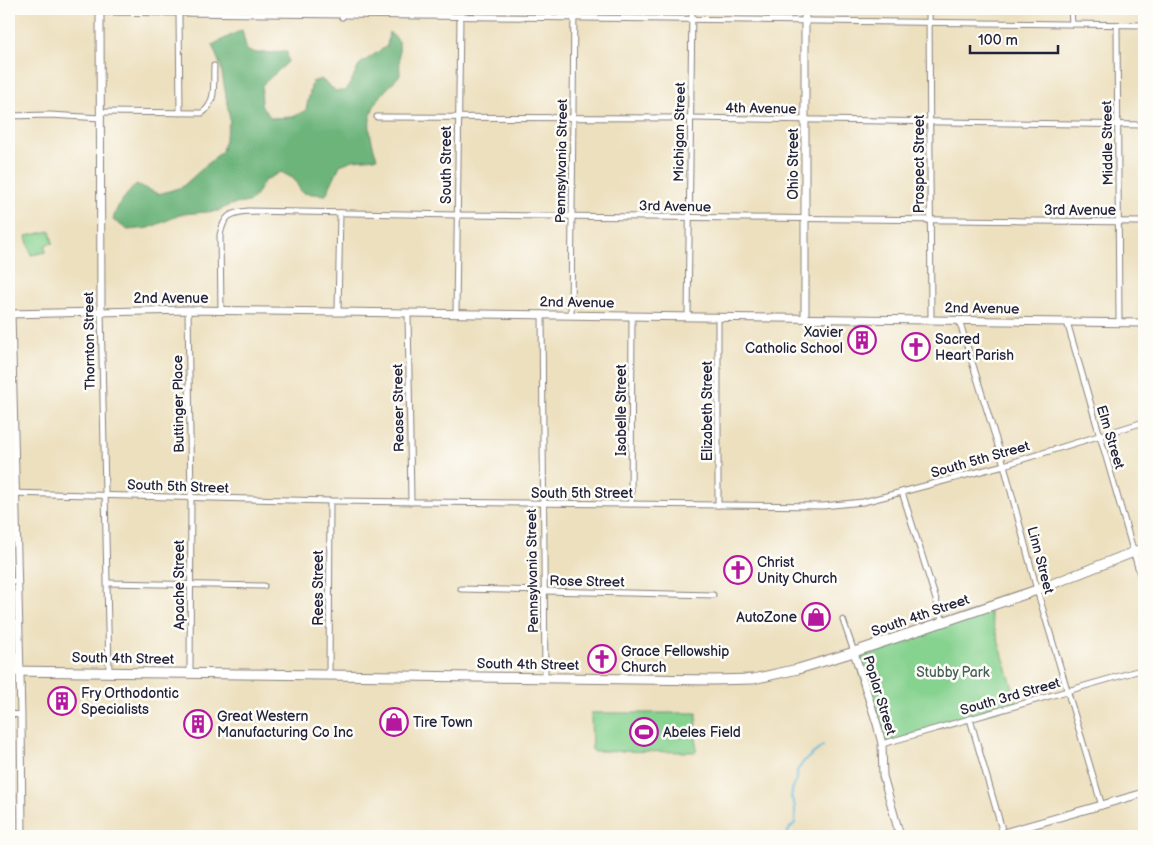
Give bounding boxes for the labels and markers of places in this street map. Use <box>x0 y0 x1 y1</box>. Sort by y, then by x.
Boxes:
place label: Xavier Catholic School <box>745 324 844 357</box>
building icon: Xavier Catholic School <box>847 325 877 355</box>
place label: Sacred Heart Parish <box>935 331 1014 364</box>
church icon: Sacred Heart Parish <box>901 332 931 362</box>
place label: Christ Unity Church <box>757 554 838 587</box>
church icon: Christ Unity Church <box>723 555 753 585</box>
shop icon: AutoZone <box>801 602 831 632</box>
place label: AutoZone <box>736 609 797 626</box>
place label: Grace Fellowship Church <box>621 643 729 676</box>
church icon: Grace Fellowship Church <box>587 644 617 674</box>
place label: Fry Orthodontic Specialists <box>81 685 179 718</box>
building icon: Fry Orthodontic Specialists <box>47 686 77 716</box>
shop icon: Tire Town <box>379 707 409 737</box>
place label: Great Western Manufacturing Co Inc <box>217 708 353 741</box>
building icon: Great Western Manufacturing Co Inc <box>183 709 213 739</box>
place label: Tire Town <box>413 714 473 731</box>
sports icon: Abeles Field <box>629 717 659 747</box>
place label: Abeles Field <box>663 724 741 741</box>

